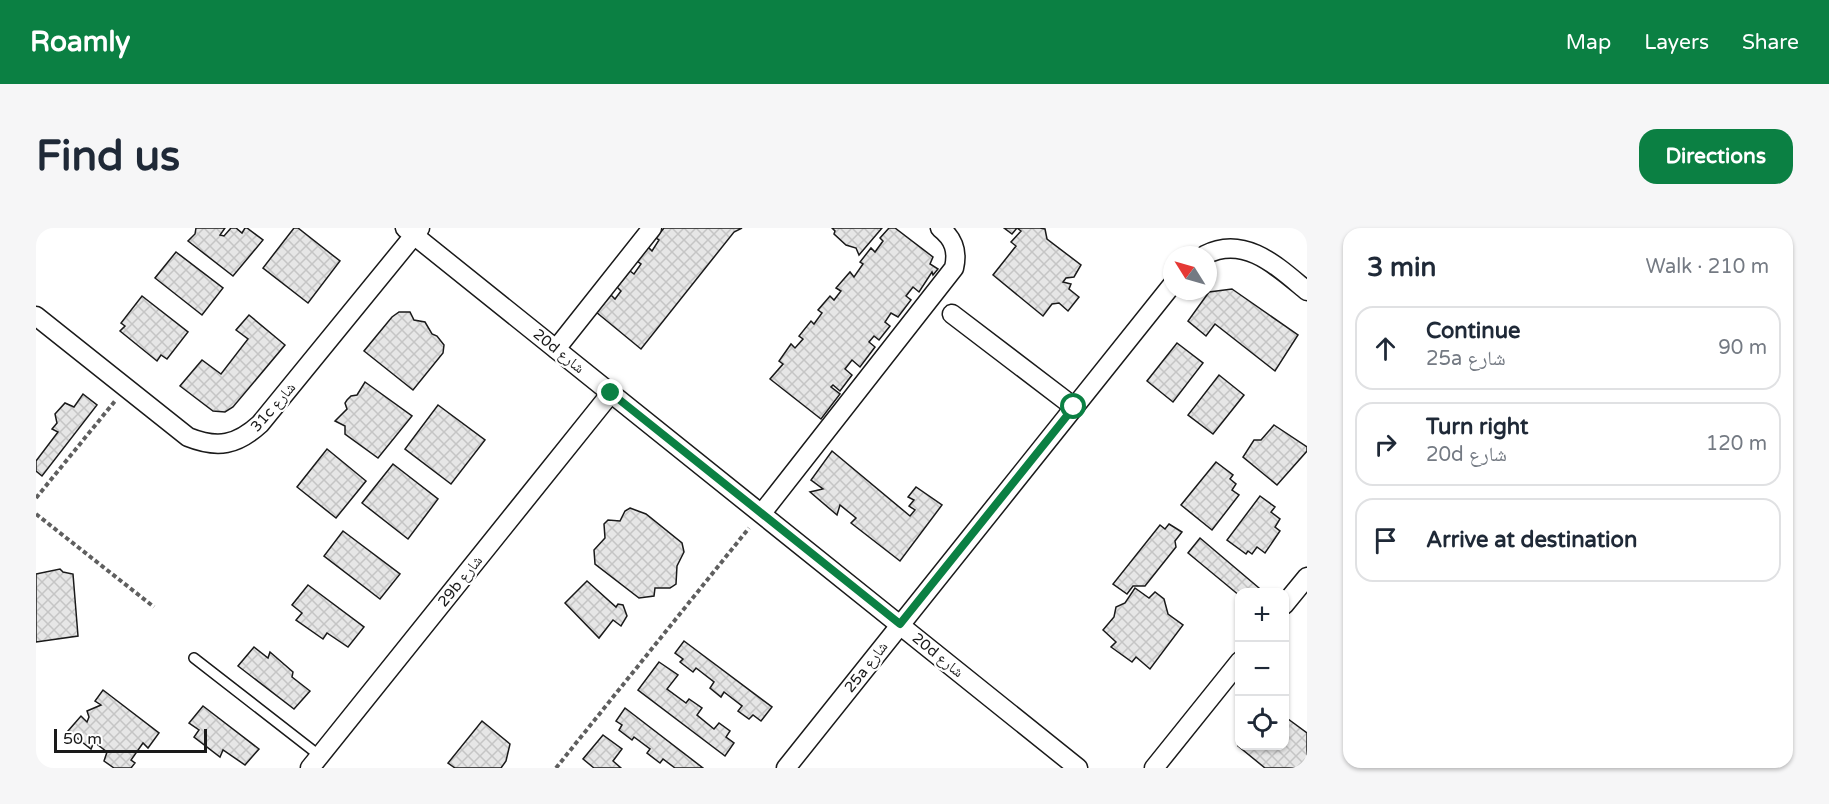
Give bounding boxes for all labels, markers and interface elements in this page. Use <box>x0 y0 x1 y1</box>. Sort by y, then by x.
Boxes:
text: Roamly <box>30 25 130 59</box>
text: Map <box>1566 30 1611 55</box>
text: Layers <box>1644 30 1709 55</box>
text: Share <box>1742 30 1799 55</box>
button: Directions <box>1639 129 1793 184</box>
text: Find us <box>36 131 180 182</box>
north arrow <box>1163 246 1217 300</box>
text: 3 min <box>1367 252 1436 283</box>
text: Walk · 210 m <box>1646 255 1769 279</box>
text: Continue <box>1426 318 1521 344</box>
street label: 20d شارع <box>529 325 588 378</box>
icon: ahead <box>1369 332 1402 365</box>
text: 90 m <box>1718 336 1767 360</box>
text: 25a شارع <box>1426 347 1506 371</box>
street label: 31c شارع <box>247 379 300 436</box>
route end <box>597 379 623 405</box>
route start <box>1060 393 1086 419</box>
text: Turn right <box>1426 414 1528 440</box>
icon: right <box>1369 428 1402 461</box>
text: 120 m <box>1706 432 1767 456</box>
text: 20d شارع <box>1426 443 1507 467</box>
icon: arrive <box>1369 524 1402 557</box>
text: Arrive at destination <box>1426 527 1637 553</box>
street label: 29b شارع <box>434 552 487 611</box>
map controls <box>1235 588 1289 750</box>
button: + <box>1235 588 1289 642</box>
street label: 20d شارع <box>908 629 967 682</box>
street label: 25a شارع <box>841 638 892 697</box>
button: − <box>1235 642 1289 696</box>
button: locate <box>1235 696 1289 750</box>
scale bar <box>54 726 207 754</box>
text: 50 m <box>63 729 102 749</box>

